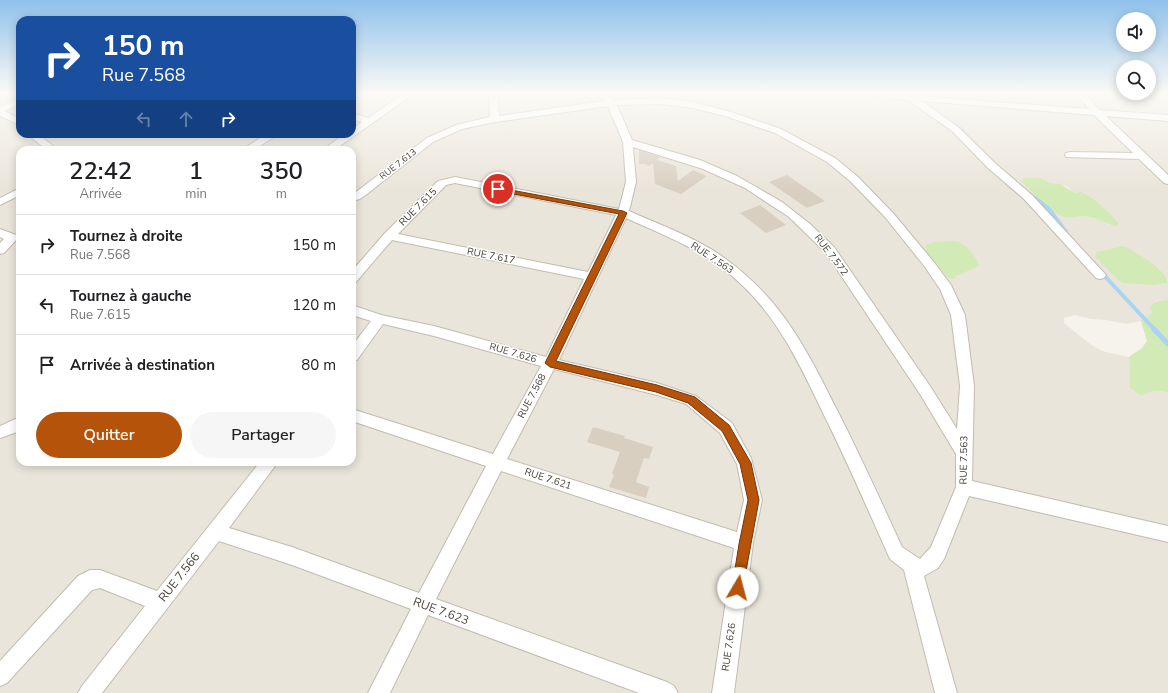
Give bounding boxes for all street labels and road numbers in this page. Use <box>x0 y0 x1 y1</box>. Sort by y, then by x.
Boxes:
street label: RUE 7.613 <box>377 146 419 182</box>
street label: RUE 7.615 <box>396 185 440 229</box>
street label: RUE 7.572 <box>811 231 851 279</box>
street label: RUE 7.563 <box>688 239 736 277</box>
street label: RUE 7.617 <box>466 244 516 268</box>
street label: RUE 7.626 <box>488 340 538 366</box>
street label: RUE 7.568 <box>514 371 550 421</box>
street label: RUE 7.563 <box>957 436 971 484</box>
street label: RUE 7.621 <box>523 465 573 493</box>
street label: RUE 7.566 <box>155 549 203 605</box>
street label: RUE 7.623 <box>411 593 471 629</box>
street label: RUE 7.626 <box>719 622 739 672</box>

